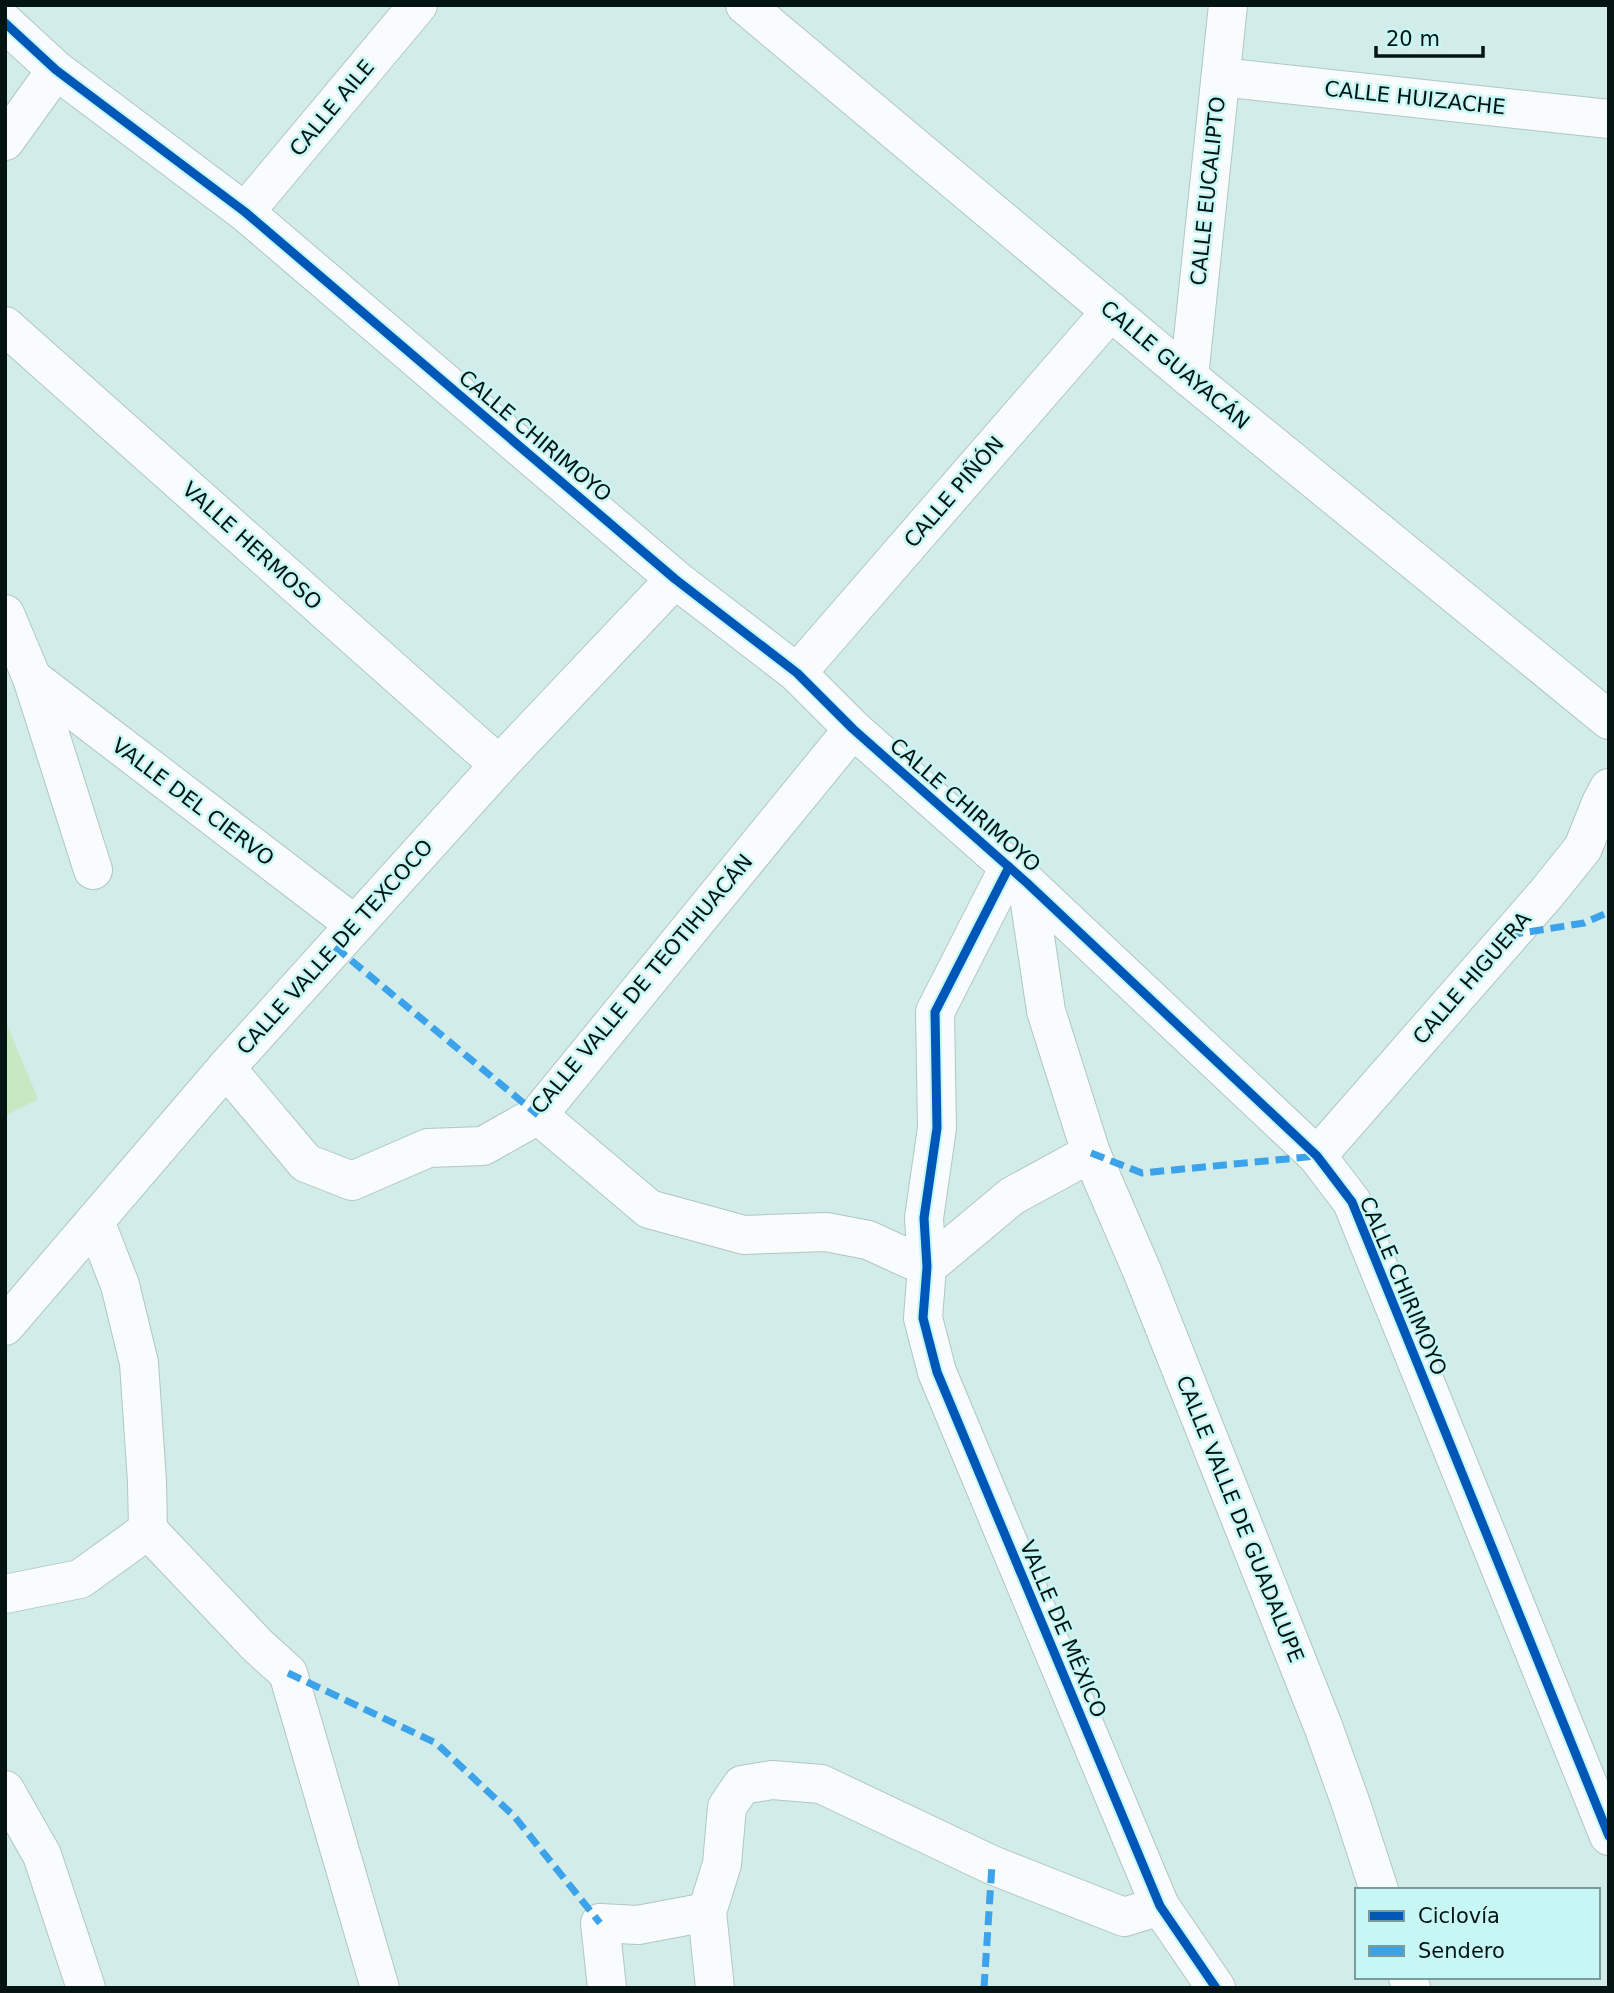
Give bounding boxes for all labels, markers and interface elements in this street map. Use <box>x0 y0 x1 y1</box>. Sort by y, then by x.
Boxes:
scale bar <box>1376 14 1483 58</box>
text: 20 m <box>1386 27 1440 51</box>
street label: CALLE AILE <box>285 55 379 161</box>
street label: CALLE HUIZACHE <box>1323 77 1507 119</box>
street label: CALLE EUCALIPTO <box>1186 95 1230 287</box>
street label: CALLE GUAYACÁN <box>1096 295 1255 434</box>
street label: CALLE CHIRIMOYO <box>454 365 616 507</box>
street label: CALLE PIÑÓN <box>898 430 1009 552</box>
street label: VALLE HERMOSO <box>177 477 327 615</box>
street label: VALLE DEL CIERVO <box>107 733 279 871</box>
street label: CALLE CHIRIMOYO <box>885 733 1045 877</box>
street label: CALLE VALLE DE TEXCOCO <box>232 835 438 1059</box>
street label: CALLE VALLE DE TEOTIHUACÁN <box>526 849 757 1118</box>
street label: CALLE HIGUERA <box>1408 906 1536 1049</box>
street label: CALLE CHIRIMOYO <box>1355 1193 1451 1379</box>
street label: CALLE VALLE DE GUADALUPE <box>1171 1372 1309 1666</box>
street label: VALLE DE MÉXICO <box>1015 1536 1112 1721</box>
legend <box>1355 1888 1600 1979</box>
text: Ciclovía <box>1418 1904 1500 1928</box>
text: Sendero <box>1418 1939 1505 1963</box>

